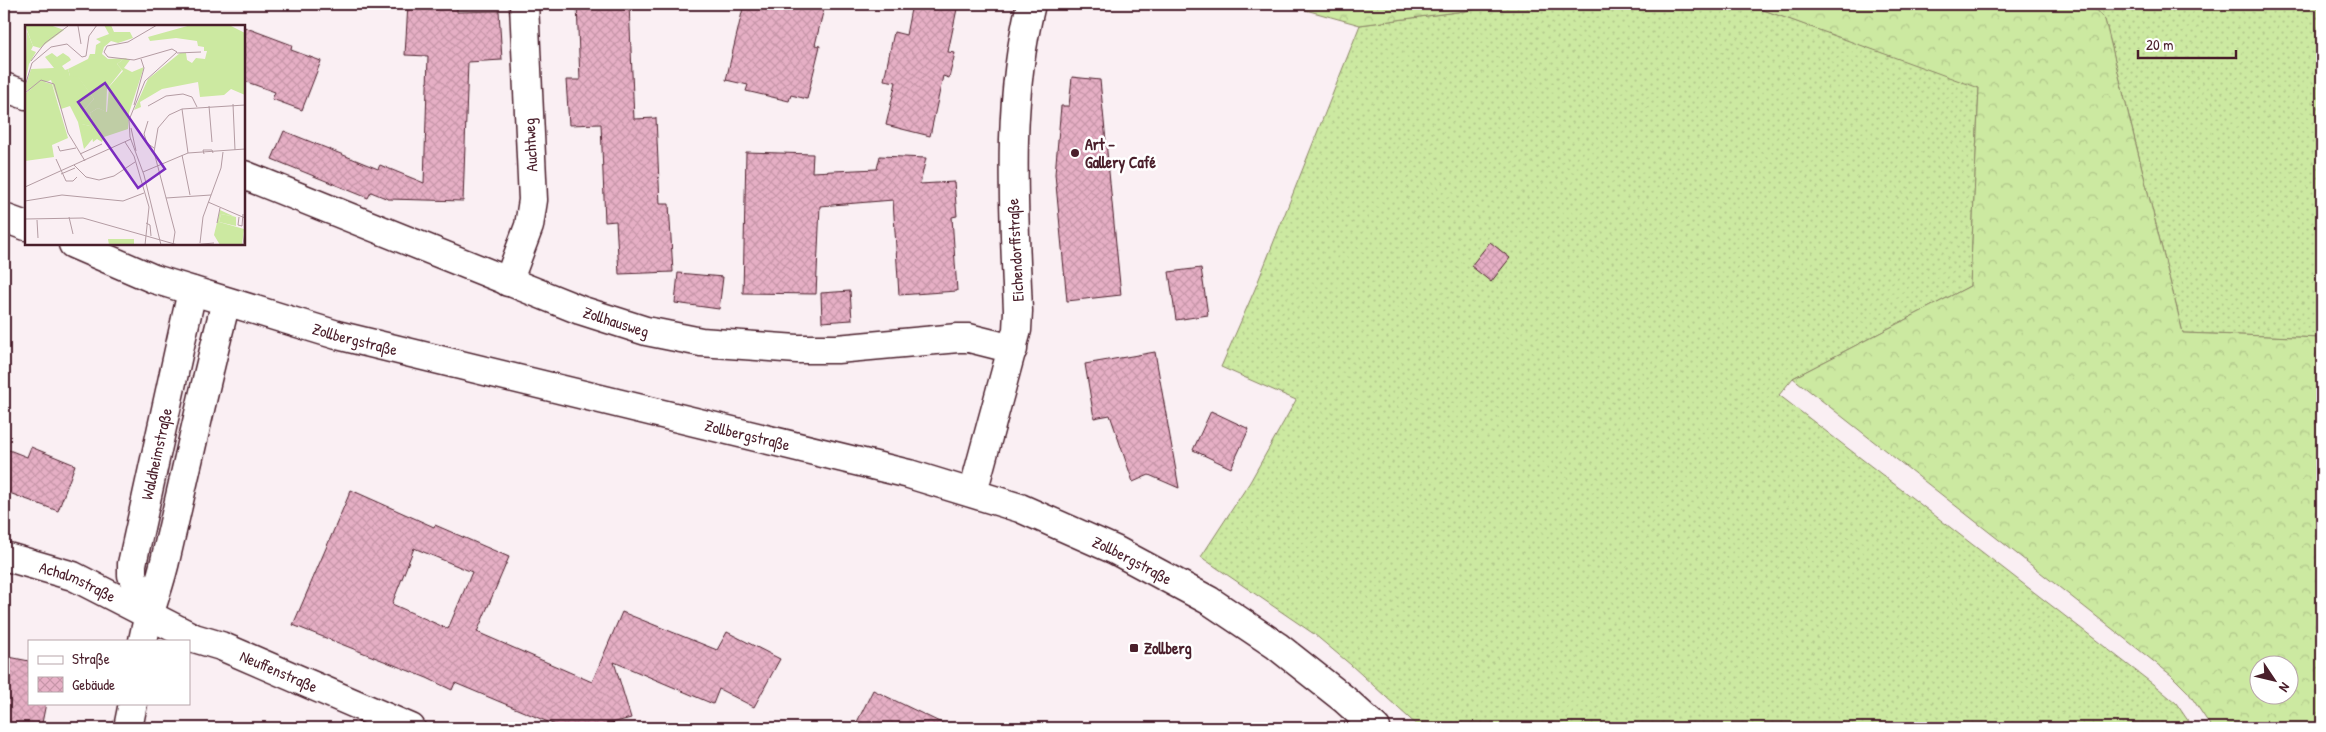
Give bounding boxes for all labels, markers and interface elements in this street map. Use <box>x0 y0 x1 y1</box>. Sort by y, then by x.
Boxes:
inset map <box>25 25 245 245</box>
scale bar <box>2138 28 2236 60</box>
text: 20 m <box>2146 34 2173 55</box>
street label: Auchtweg <box>518 118 542 172</box>
place label: Art – Gallery Café <box>1085 133 1157 174</box>
marker: Art – Gallery Café <box>1069 147 1081 159</box>
street label: Eichendorffstraße <box>1001 197 1029 302</box>
street label: Zollhausweg <box>580 301 652 342</box>
street label: Zollbergstraße <box>310 317 400 360</box>
street label: Waldheimstraße <box>135 405 177 502</box>
street label: Zollbergstraße <box>703 414 793 456</box>
street label: Zollbergstraße <box>1089 530 1176 590</box>
street label: Achalmstraße <box>37 556 120 607</box>
place label: Zollberg <box>1144 637 1192 660</box>
legend <box>28 640 190 704</box>
marker: Zollberg <box>1128 642 1140 654</box>
street label: Neuffenstraße <box>237 645 322 698</box>
text: Straße <box>72 648 110 669</box>
north arrow <box>2248 654 2298 704</box>
text: Gebäude <box>72 674 115 695</box>
text: N <box>2275 679 2295 697</box>

